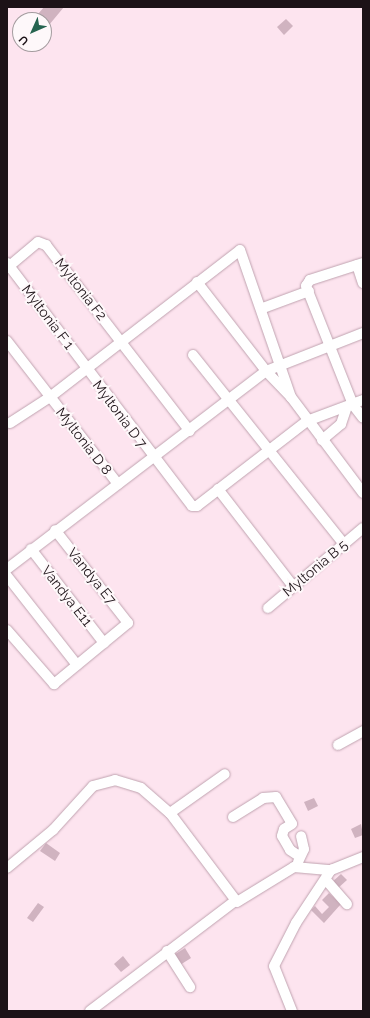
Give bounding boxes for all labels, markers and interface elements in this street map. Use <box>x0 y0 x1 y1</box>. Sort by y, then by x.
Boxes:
north arrow <box>12 12 52 52</box>
text: U <box>16 33 31 48</box>
street label: Myltonia F2 <box>52 255 110 323</box>
street label: Myltonia F 1 <box>18 281 78 353</box>
street label: Myltonia D 7 <box>89 377 151 451</box>
street label: Myltonia D 8 <box>52 404 116 478</box>
street label: Myltonia B 5 <box>279 536 351 600</box>
street label: Vandya E7 <box>64 544 120 608</box>
street label: Vandya E11 <box>38 562 96 630</box>

